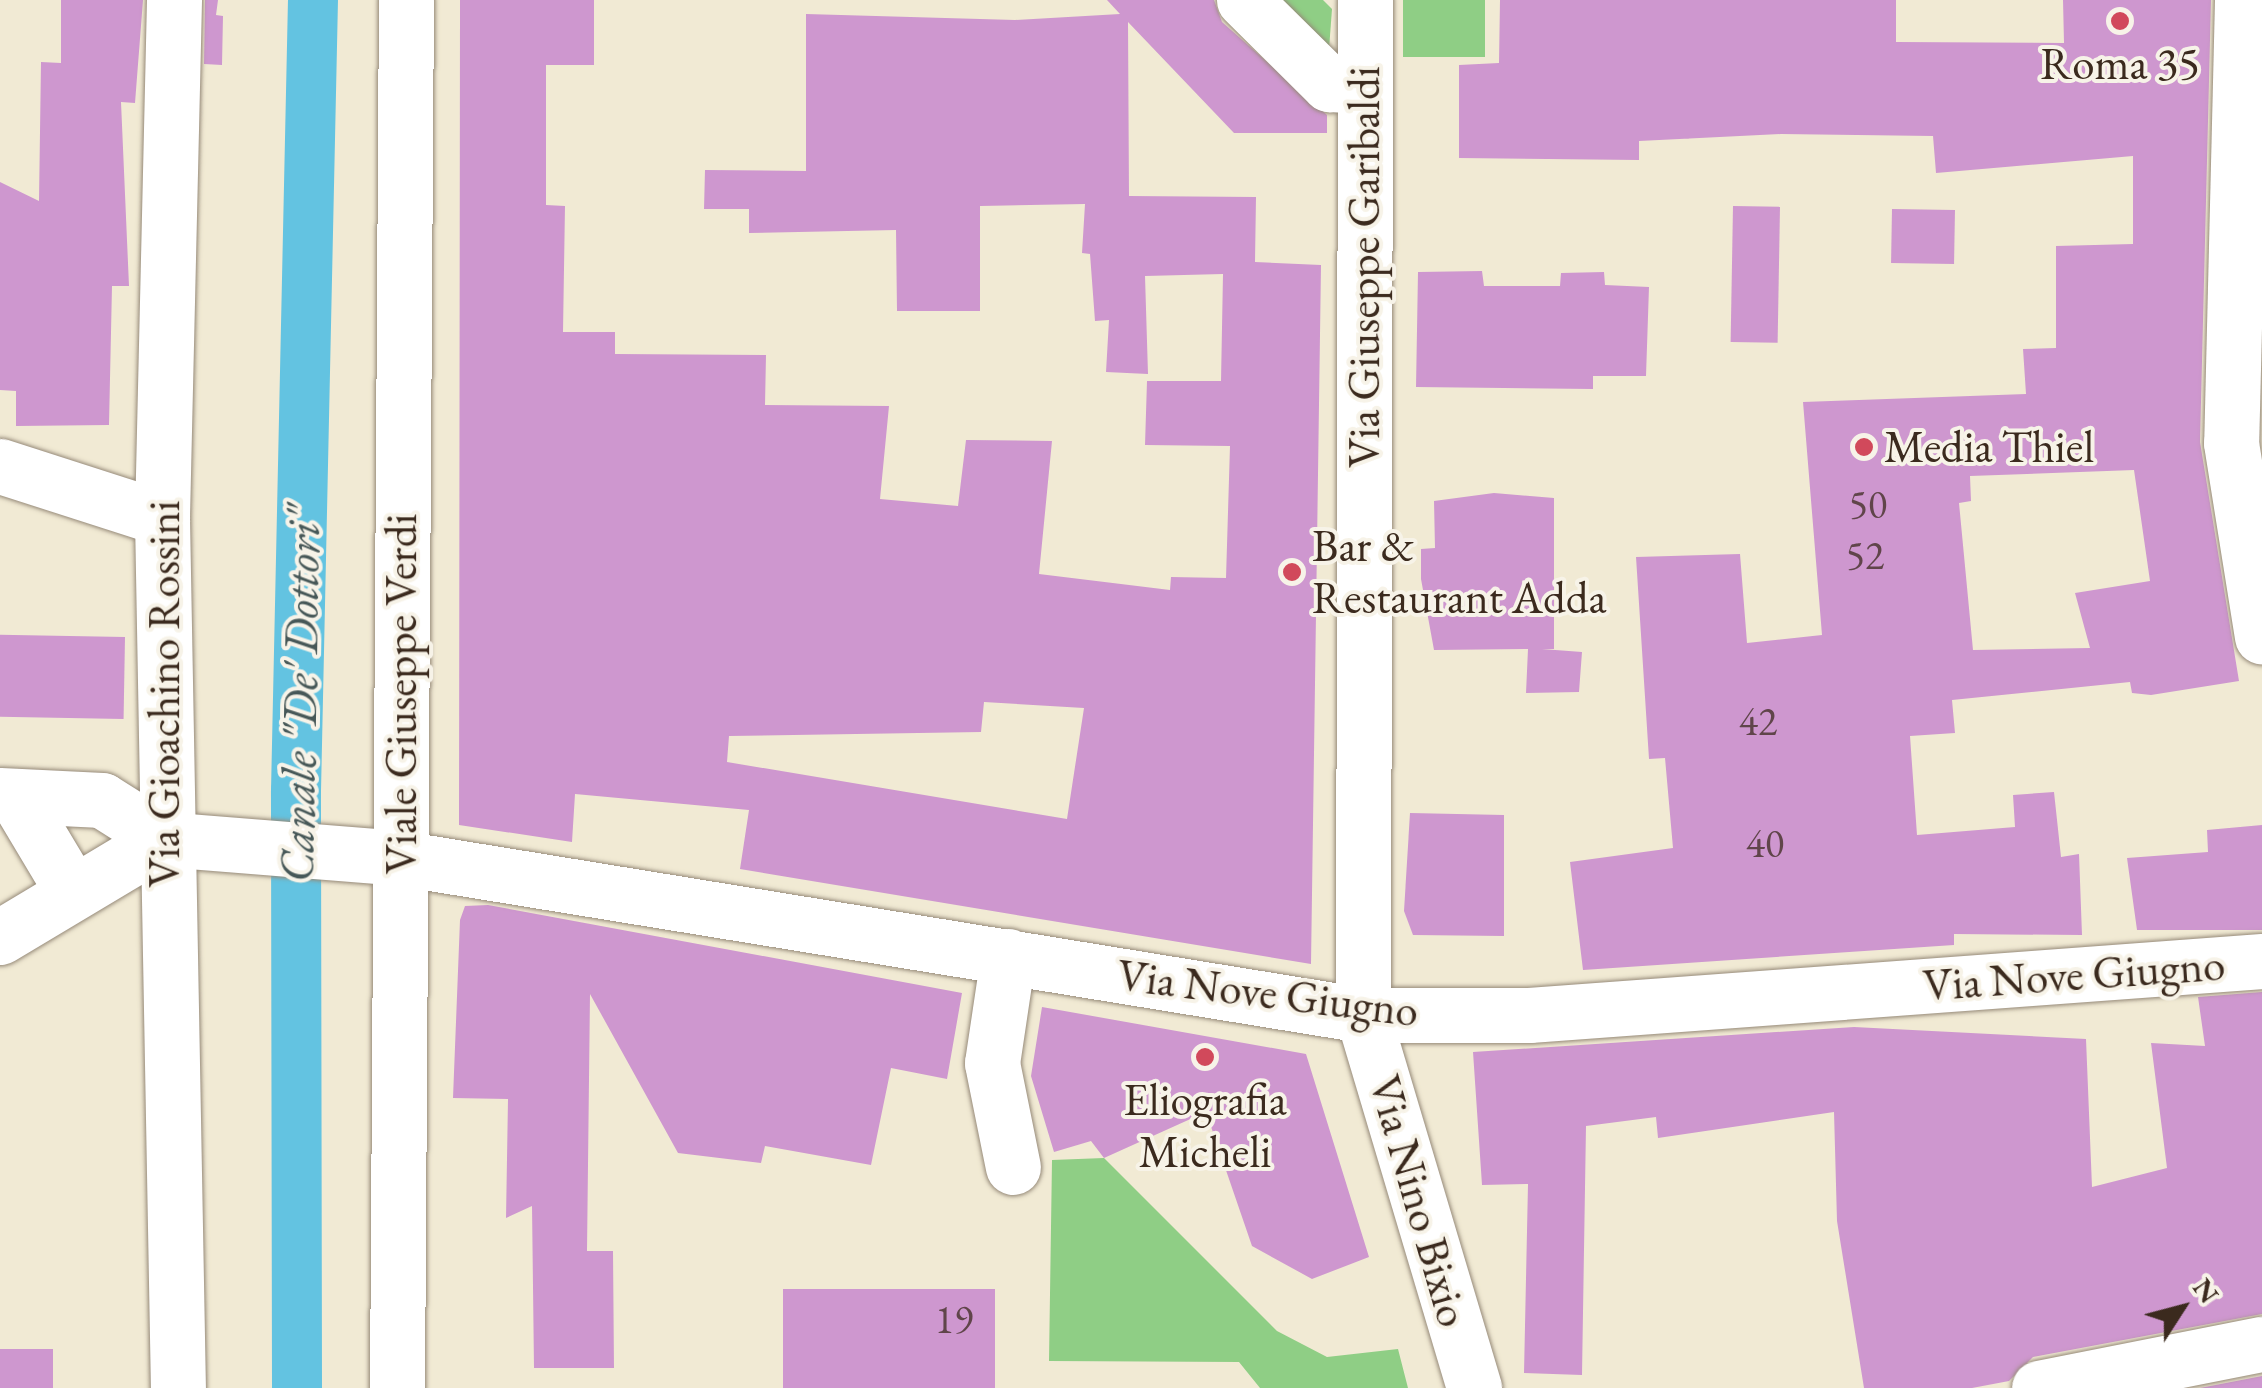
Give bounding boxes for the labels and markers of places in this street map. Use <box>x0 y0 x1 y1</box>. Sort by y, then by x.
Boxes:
marker: Roma 35 <box>2109 10 2131 32</box>
place label: Roma 35 <box>2040 37 2200 91</box>
place label: Media Thiel <box>1884 420 2094 474</box>
marker: Media Thiel <box>1853 436 1875 458</box>
place label: Bar & Restaurant Adda <box>1312 519 1606 625</box>
marker: Bar & Restaurant Adda <box>1281 561 1303 583</box>
marker: Eliografia Micheli <box>1194 1046 1216 1068</box>
place label: Eliografia Micheli <box>1123 1073 1287 1179</box>

